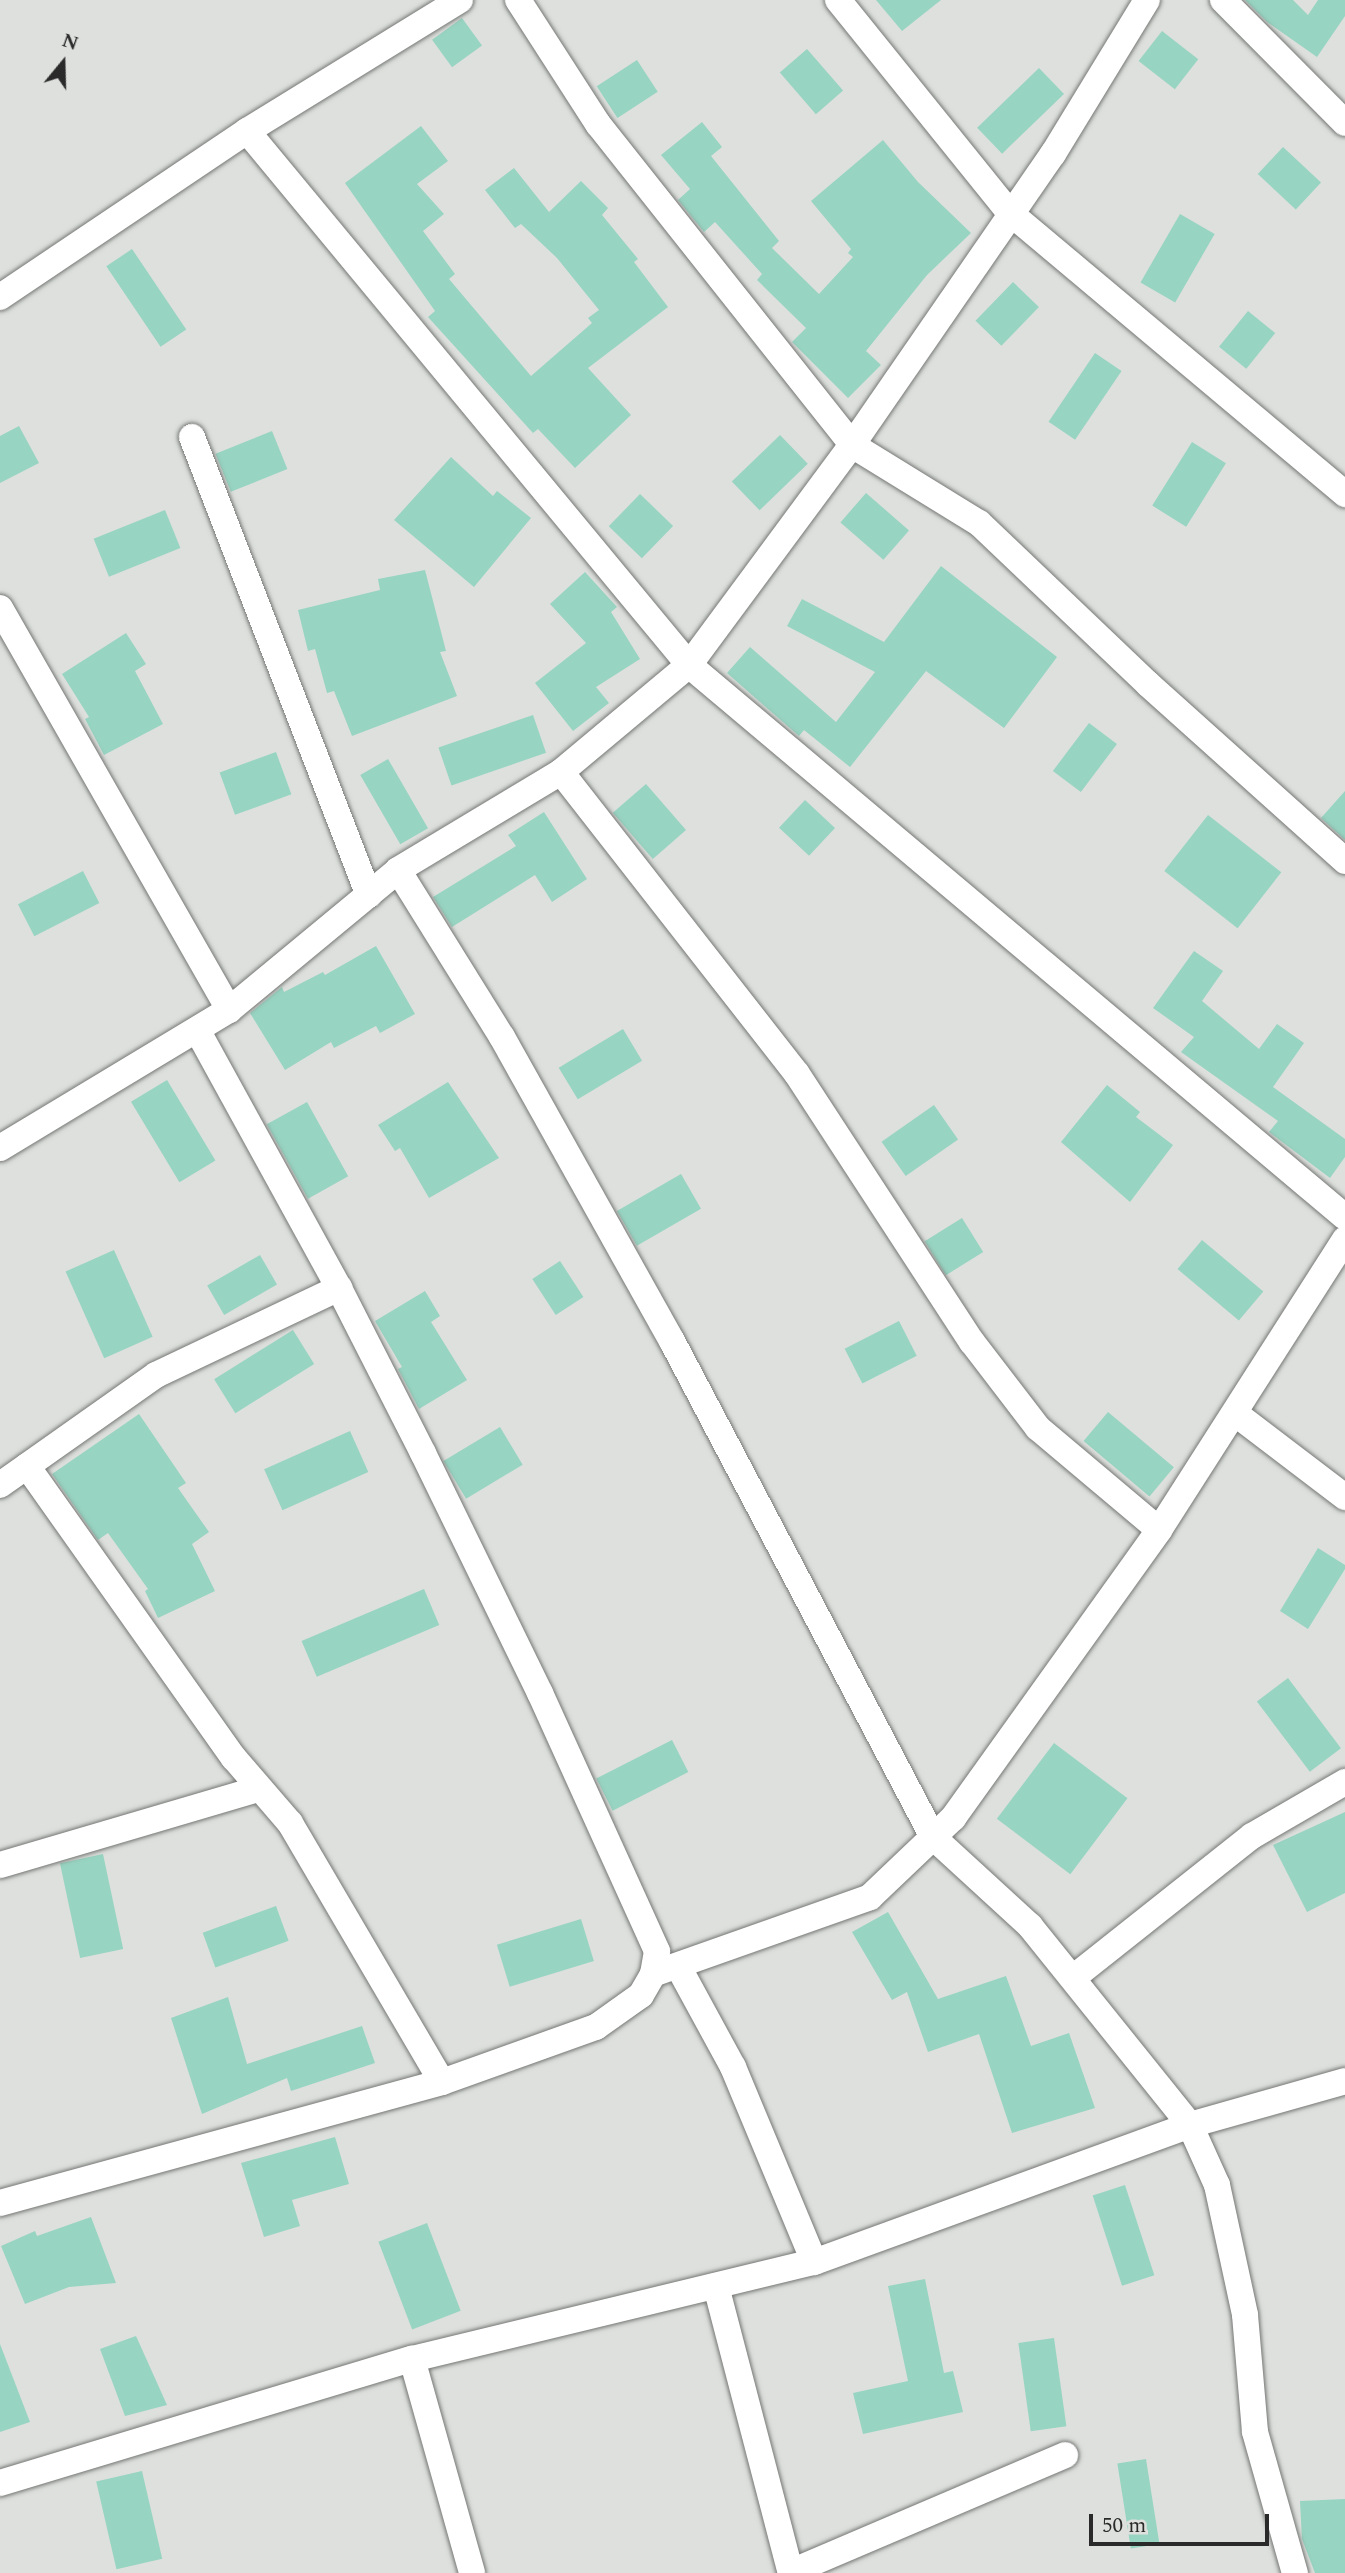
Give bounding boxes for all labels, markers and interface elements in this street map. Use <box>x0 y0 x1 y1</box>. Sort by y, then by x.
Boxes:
text: N <box>58 26 82 59</box>
north arrow <box>28 28 98 98</box>
scale bar <box>1093 2500 1273 2544</box>
text: 50 m <box>1102 2510 1146 2542</box>

